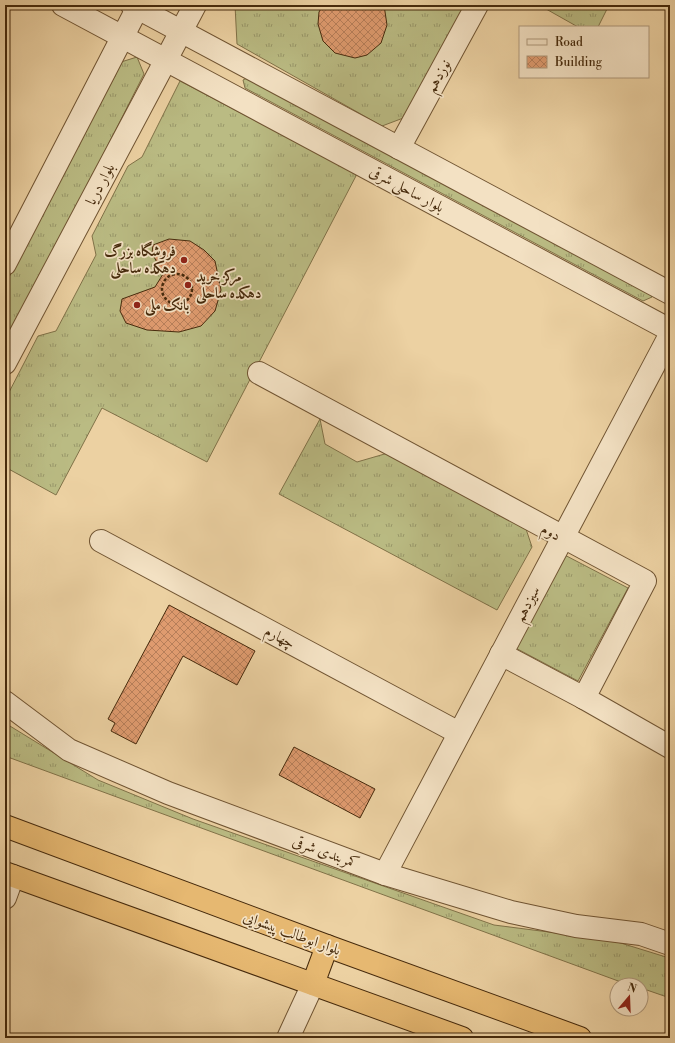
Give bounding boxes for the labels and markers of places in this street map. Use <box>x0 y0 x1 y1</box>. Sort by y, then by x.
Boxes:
place label: فروشگاه بزرگ دهکده ساحلی <box>104 241 176 280</box>
marker: فروشگاه بزرگ دهکده ساحلی <box>179 255 189 265</box>
place label: مرکز خرید دهکده ساحلی <box>195 267 262 305</box>
marker: مرکز خرید دهکده ساحلی <box>183 280 193 290</box>
place label: بانک ملی <box>144 296 189 317</box>
marker: بانک ملی <box>132 300 142 310</box>

